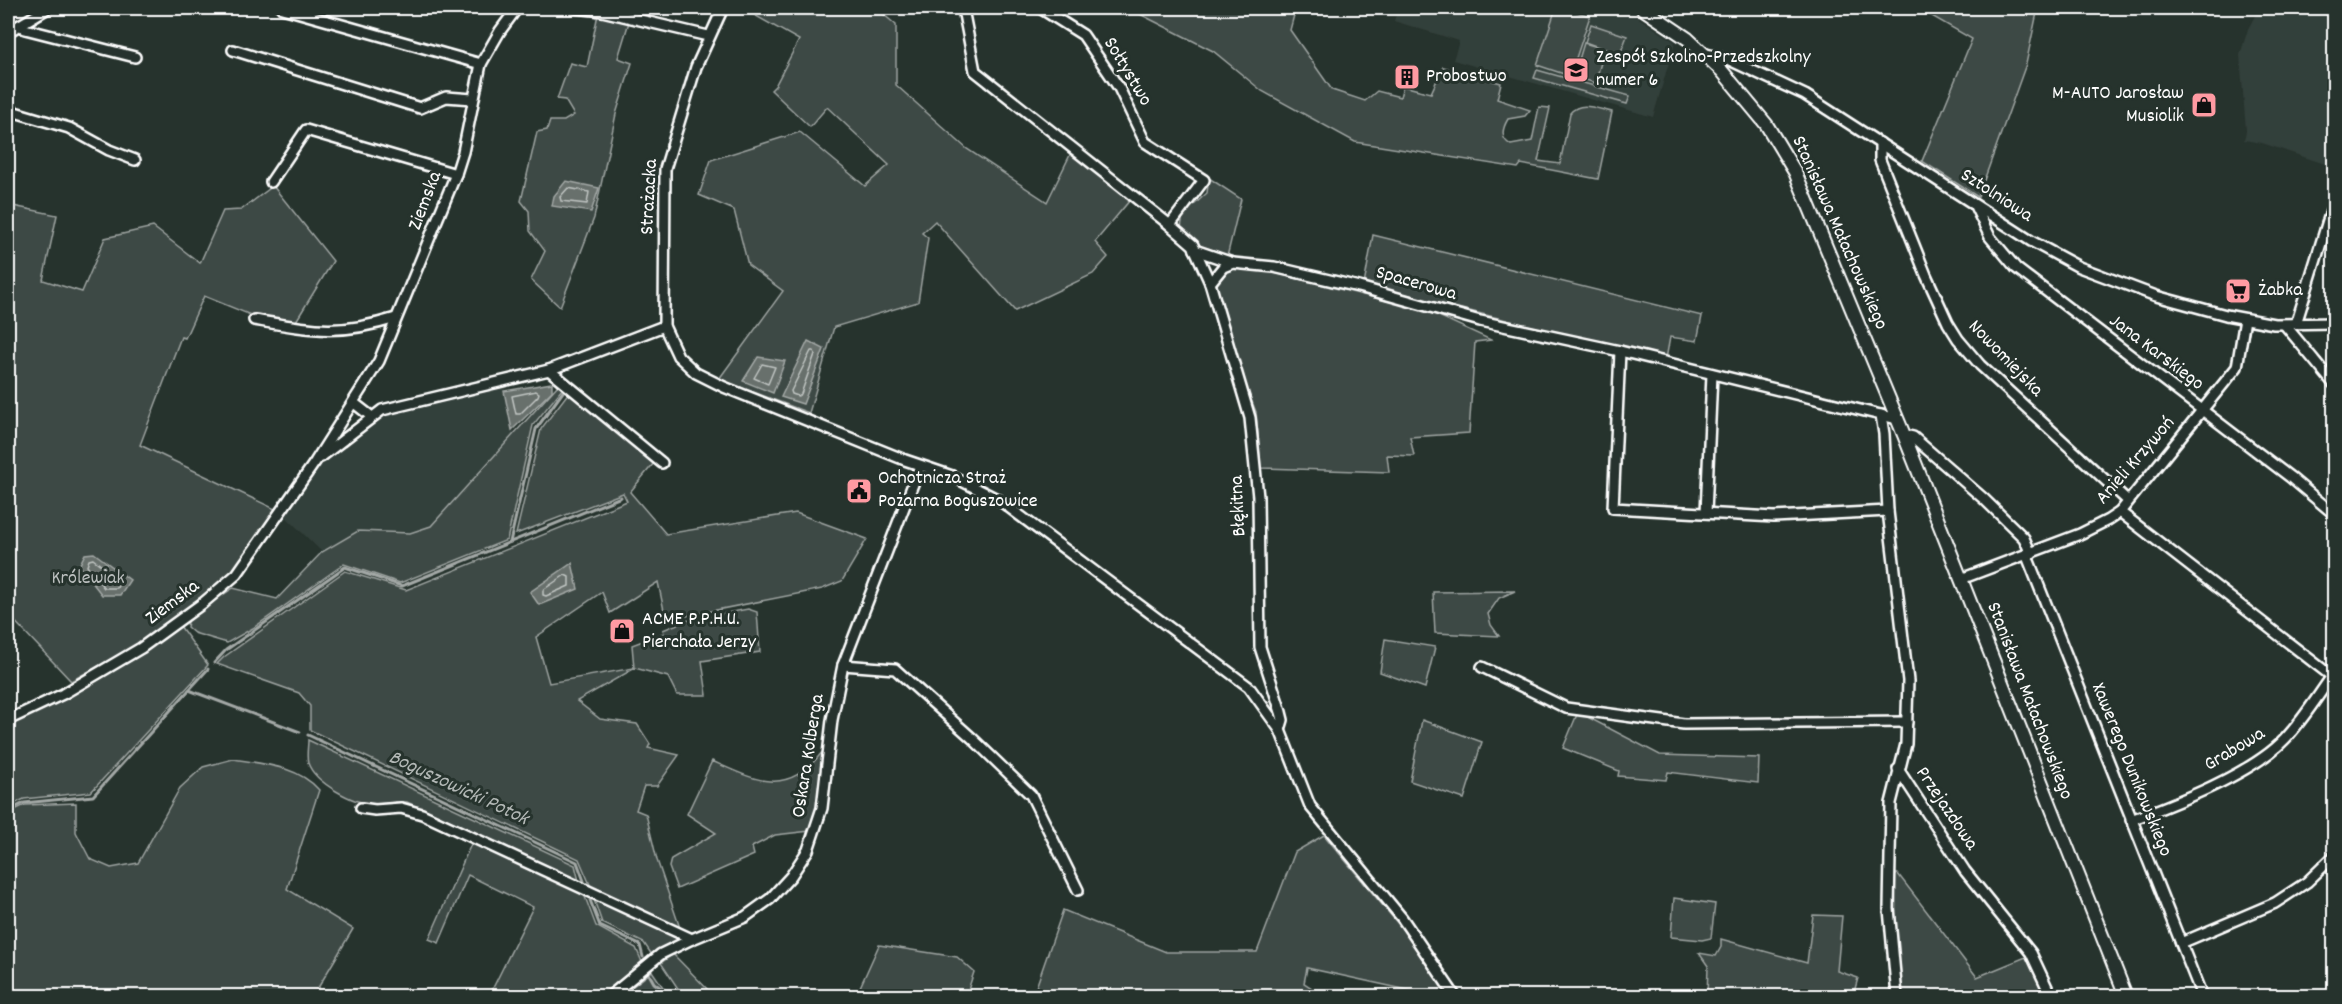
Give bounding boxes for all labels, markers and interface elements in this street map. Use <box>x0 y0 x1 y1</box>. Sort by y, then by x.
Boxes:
street label: Sołtystwo <box>1095 32 1159 112</box>
place label: Zespół Szkolno-Przedszkolny numer 6 <box>1596 44 1811 95</box>
school or university icon: Zespół Szkolno-Przedszkolny numer 6 <box>1561 55 1591 85</box>
building icon: Probostwo <box>1392 62 1422 92</box>
place label: Probostwo <box>1426 63 1507 91</box>
place label: M-AUTO Jarosław Musiolik <box>2052 80 2184 131</box>
shop icon: M-AUTO Jarosław Musiolik <box>2189 90 2219 120</box>
street label: Stanisława Małachowskiego <box>1784 132 1894 334</box>
street label: Strażacka <box>634 158 666 235</box>
street label: Sztolniowa <box>1954 162 2038 230</box>
street label: Ziemska <box>402 167 450 235</box>
street label: Spacerowa <box>1372 259 1460 309</box>
supermarket icon: Żabka <box>2223 276 2253 306</box>
place label: Żabka <box>2258 277 2303 305</box>
street label: Jana Karskiego <box>2103 308 2209 398</box>
street label: Nowomiejska <box>1961 314 2050 404</box>
street label: Anieli Krzywoń <box>2090 411 2182 511</box>
place label: Ochotnicza Straż Pożarna Boguszowice <box>878 465 1038 516</box>
street label: Błękitna <box>1223 474 1255 537</box>
public building icon: Ochotnicza Straż Pożarna Boguszowice <box>844 476 874 506</box>
park label: Królewiak <box>51 565 125 593</box>
street label: Ziemska <box>140 573 206 633</box>
street label: Stanisława Małachowskiego <box>1978 598 2080 804</box>
place label: ACME P.P.H.U. Pierchała Jerzy <box>642 606 757 657</box>
shop icon: ACME P.P.H.U. Pierchała Jerzy <box>607 616 637 646</box>
street label: Xawerego Dunikowskiego <box>2083 679 2179 861</box>
street label: Oskara Kolberga <box>785 692 833 820</box>
street label: Grabowa <box>2199 721 2271 779</box>
water label: Boguszowicki Potok <box>383 743 535 836</box>
street label: Przejazdowa <box>1908 762 1985 857</box>

